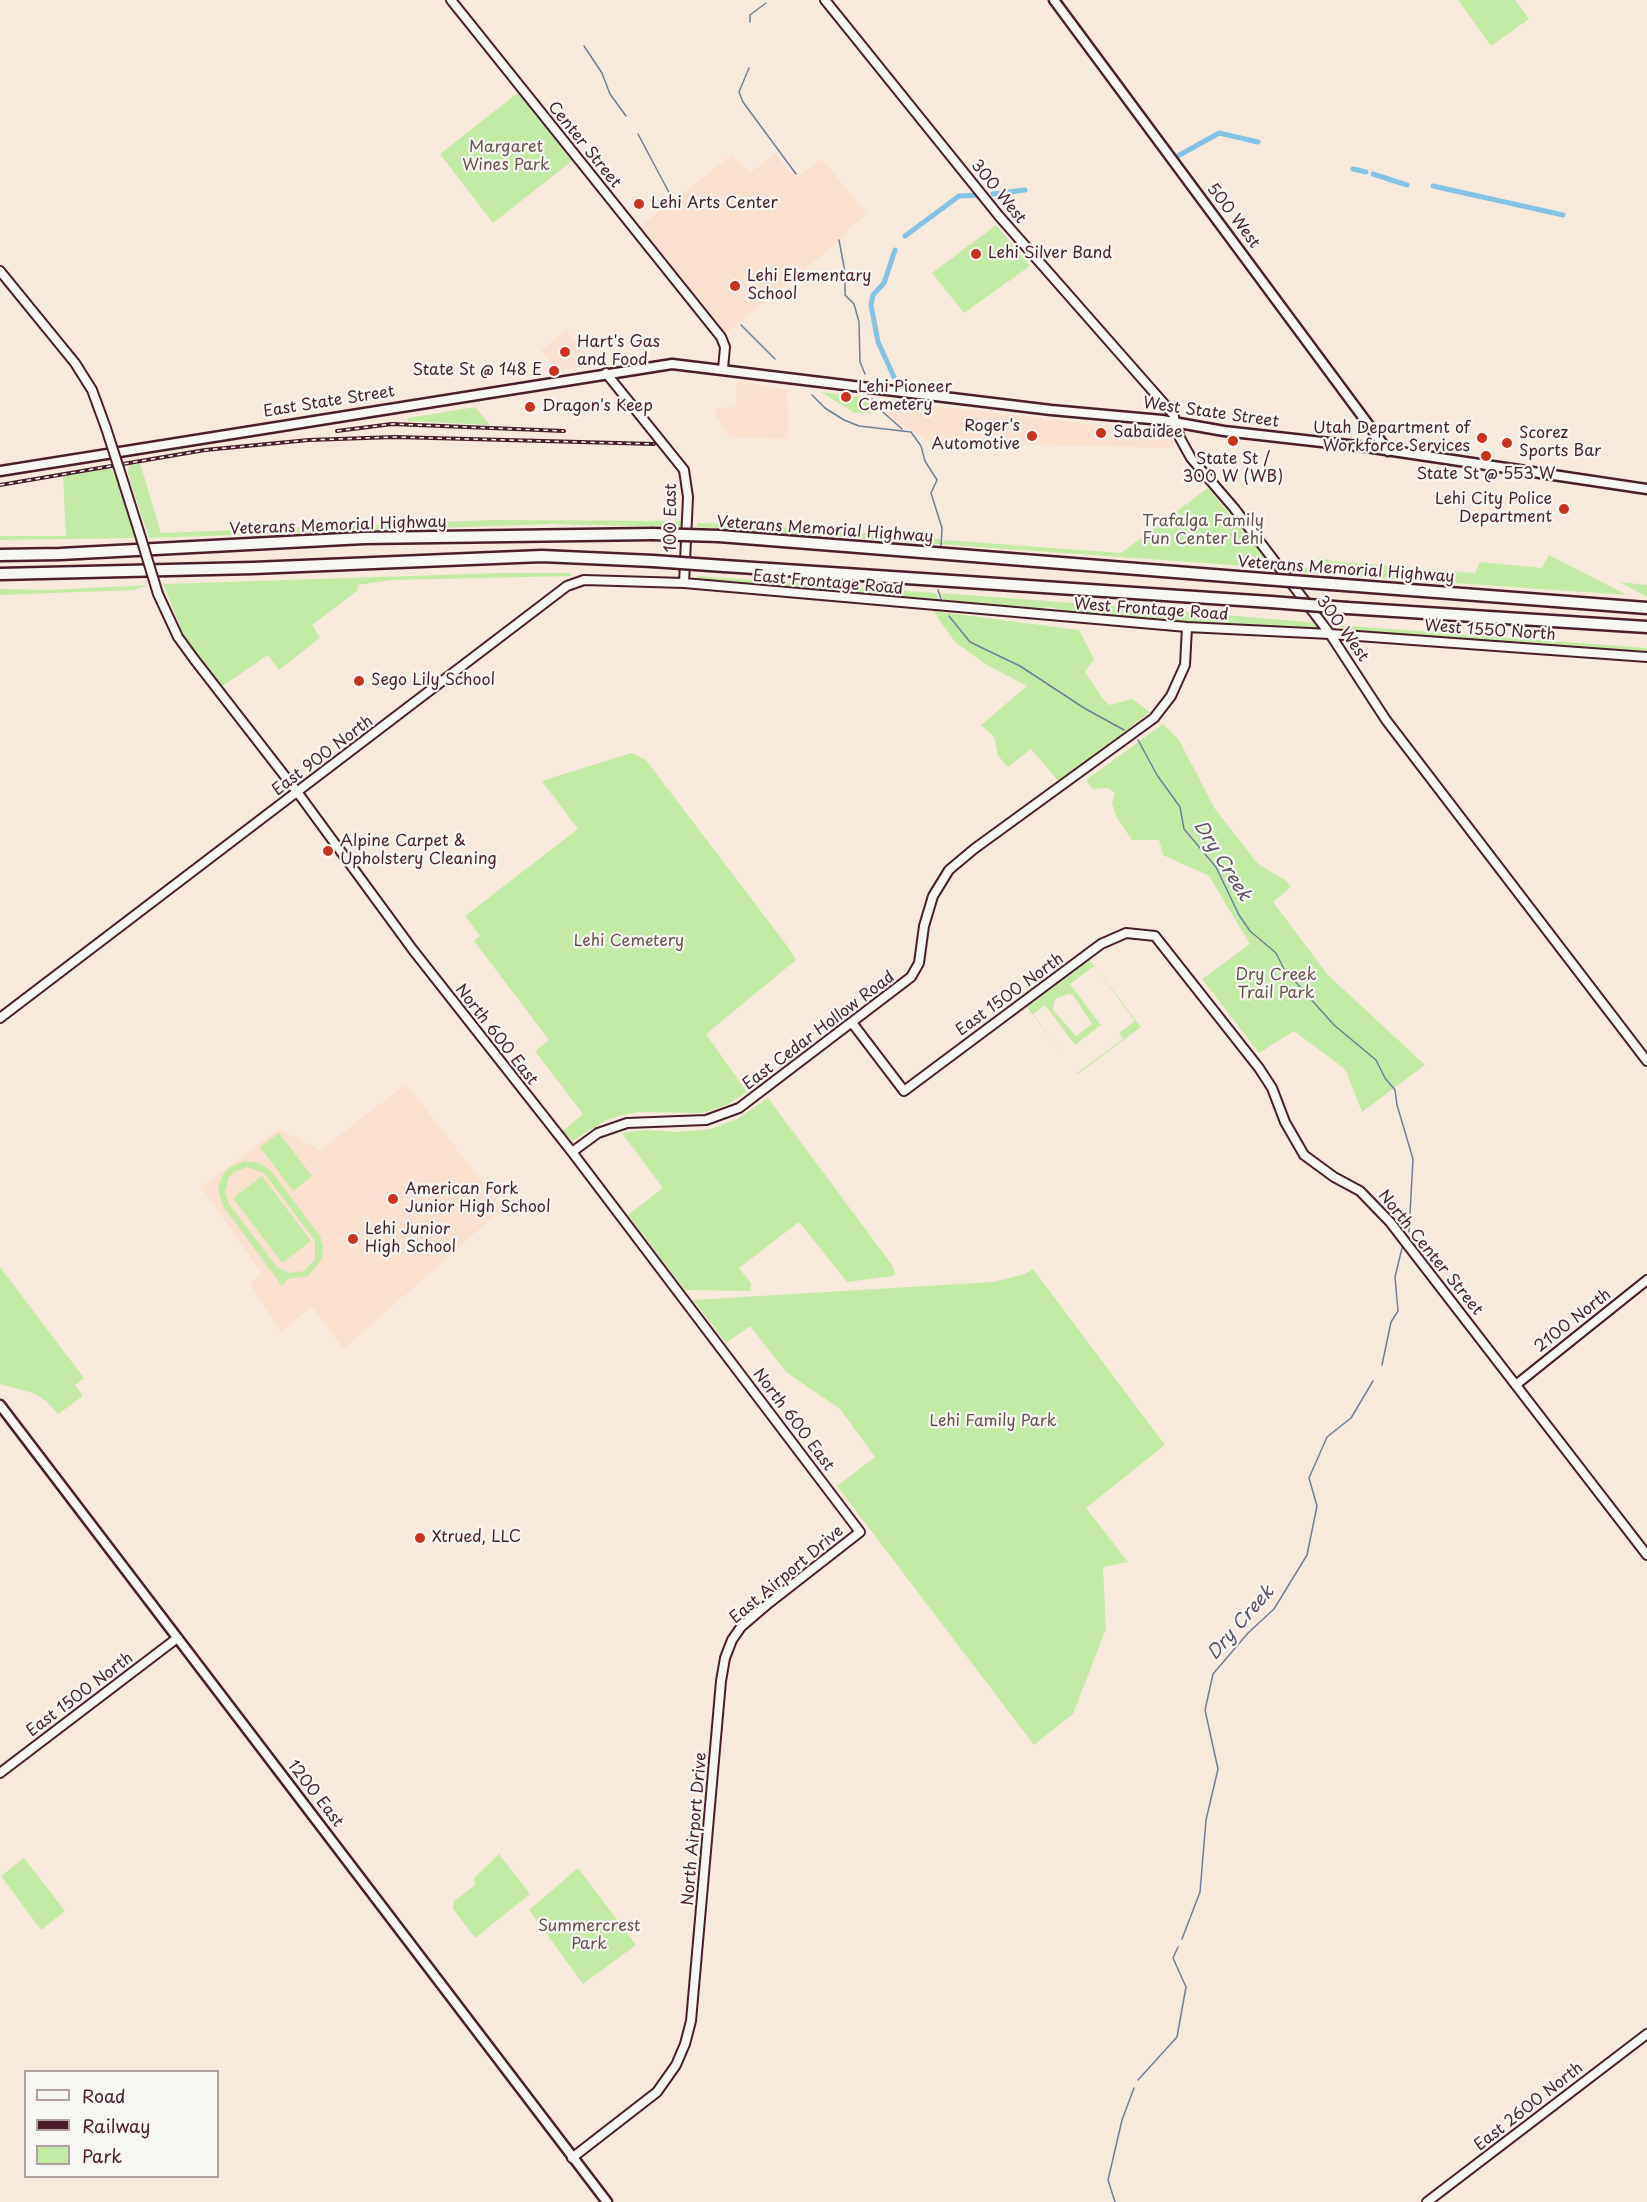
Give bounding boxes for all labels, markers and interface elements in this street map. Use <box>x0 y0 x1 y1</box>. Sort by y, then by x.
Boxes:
street label: Center Street <box>543 98 625 192</box>
park label: Margaret Wines Park <box>462 138 550 176</box>
street label: 300 West <box>966 156 1030 228</box>
street label: 500 West <box>1202 180 1264 252</box>
place label: Lehi Arts Center <box>651 194 778 214</box>
marker: Lehi Arts Center <box>632 197 646 211</box>
place label: Lehi Silver Band <box>988 244 1112 264</box>
marker: Lehi Silver Band <box>969 247 983 261</box>
place label: Lehi Elementary School <box>747 267 872 305</box>
marker: Lehi Elementary School <box>728 279 742 293</box>
place label: Hart's Gas and Food <box>577 333 660 371</box>
marker: Hart's Gas and Food <box>558 345 572 359</box>
place label: State St @ 148 E <box>413 361 542 381</box>
marker: State St @ 148 E <box>547 364 561 378</box>
place label: Lehi Pioneer Cemetery <box>858 378 952 416</box>
street label: East State Street <box>262 382 396 422</box>
marker: Lehi Pioneer Cemetery <box>839 390 853 404</box>
street label: West State Street <box>1142 394 1280 432</box>
place label: Dragon's Keep <box>542 397 653 417</box>
marker: Dragon's Keep <box>523 400 537 414</box>
place label: Roger's Automotive <box>931 417 1020 455</box>
place label: Utah Department of Workforce Services <box>1313 419 1470 457</box>
place label: Sabaidee <box>1113 423 1183 443</box>
place label: Scorez Sports Bar <box>1519 424 1601 462</box>
marker: Sabaidee <box>1094 426 1108 440</box>
marker: Roger's Automotive <box>1025 429 1039 443</box>
marker: Utah Department of Workforce Services <box>1475 431 1489 445</box>
marker: State St / 300 W (WB) <box>1226 434 1240 448</box>
marker: Scorez Sports Bar <box>1500 436 1514 450</box>
marker: State St @ 553 W <box>1479 449 1493 463</box>
place label: State St / 300 W (WB) <box>1183 450 1283 488</box>
place label: State St @ 553 W <box>1416 465 1556 485</box>
street label: 100 East <box>662 483 682 553</box>
place label: Lehi City Police Department <box>1435 490 1552 528</box>
marker: Lehi City Police Department <box>1557 502 1571 516</box>
park label: Trafalga Family Fun Center Lehi <box>1142 512 1264 550</box>
street label: Veterans Memorial Highway <box>229 513 447 539</box>
street label: Veterans Memorial Highway <box>716 513 934 547</box>
street label: Veterans Memorial Highway <box>1237 553 1455 587</box>
street label: East Frontage Road <box>752 567 904 599</box>
street label: 300 West <box>1312 592 1372 666</box>
street label: West Frontage Road <box>1073 595 1229 625</box>
street label: West 1550 North <box>1424 617 1556 645</box>
place label: Sego Lily School <box>371 671 495 691</box>
marker: Sego Lily School <box>352 674 366 688</box>
street label: East 900 North <box>269 712 377 800</box>
water label: Dry Creek <box>1189 817 1255 905</box>
place label: Alpine Carpet & Upholstery Cleaning <box>340 832 497 870</box>
marker: Alpine Carpet & Upholstery Cleaning <box>321 844 335 858</box>
park label: Lehi Cemetery <box>574 932 684 952</box>
street label: East 1500 North <box>953 950 1067 1040</box>
park label: Dry Creek Trail Park <box>1236 966 1316 1004</box>
street label: East Cedar Hollow Road <box>739 968 899 1094</box>
street label: North 600 East <box>451 981 541 1089</box>
place label: American Fork Junior High School <box>405 1180 551 1218</box>
street label: North Center Street <box>1374 1187 1486 1319</box>
marker: American Fork Junior High School <box>386 1192 400 1206</box>
place label: Lehi Junior High School <box>365 1220 456 1258</box>
marker: Lehi Junior High School <box>346 1232 360 1246</box>
street label: 2100 North <box>1531 1285 1615 1357</box>
street label: North 600 East <box>748 1365 838 1475</box>
park label: Lehi Family Park <box>929 1412 1057 1432</box>
street label: East Airport Drive <box>726 1522 848 1628</box>
place label: Xtrued, LLC <box>432 1528 521 1548</box>
marker: Xtrued, LLC <box>413 1531 427 1545</box>
water label: Dry Creek <box>1203 1582 1279 1664</box>
street label: East 1500 North <box>23 1649 137 1741</box>
street label: North Airport Drive <box>679 1752 711 1906</box>
street label: 1200 East <box>283 1757 347 1831</box>
park label: Summercrest Park <box>538 1917 640 1955</box>
street label: East 2600 North <box>1471 2059 1587 2155</box>
legend <box>24 2070 219 2178</box>
text: Road <box>82 2082 126 2109</box>
text: Railway <box>82 2112 150 2139</box>
text: Park <box>82 2142 122 2169</box>

